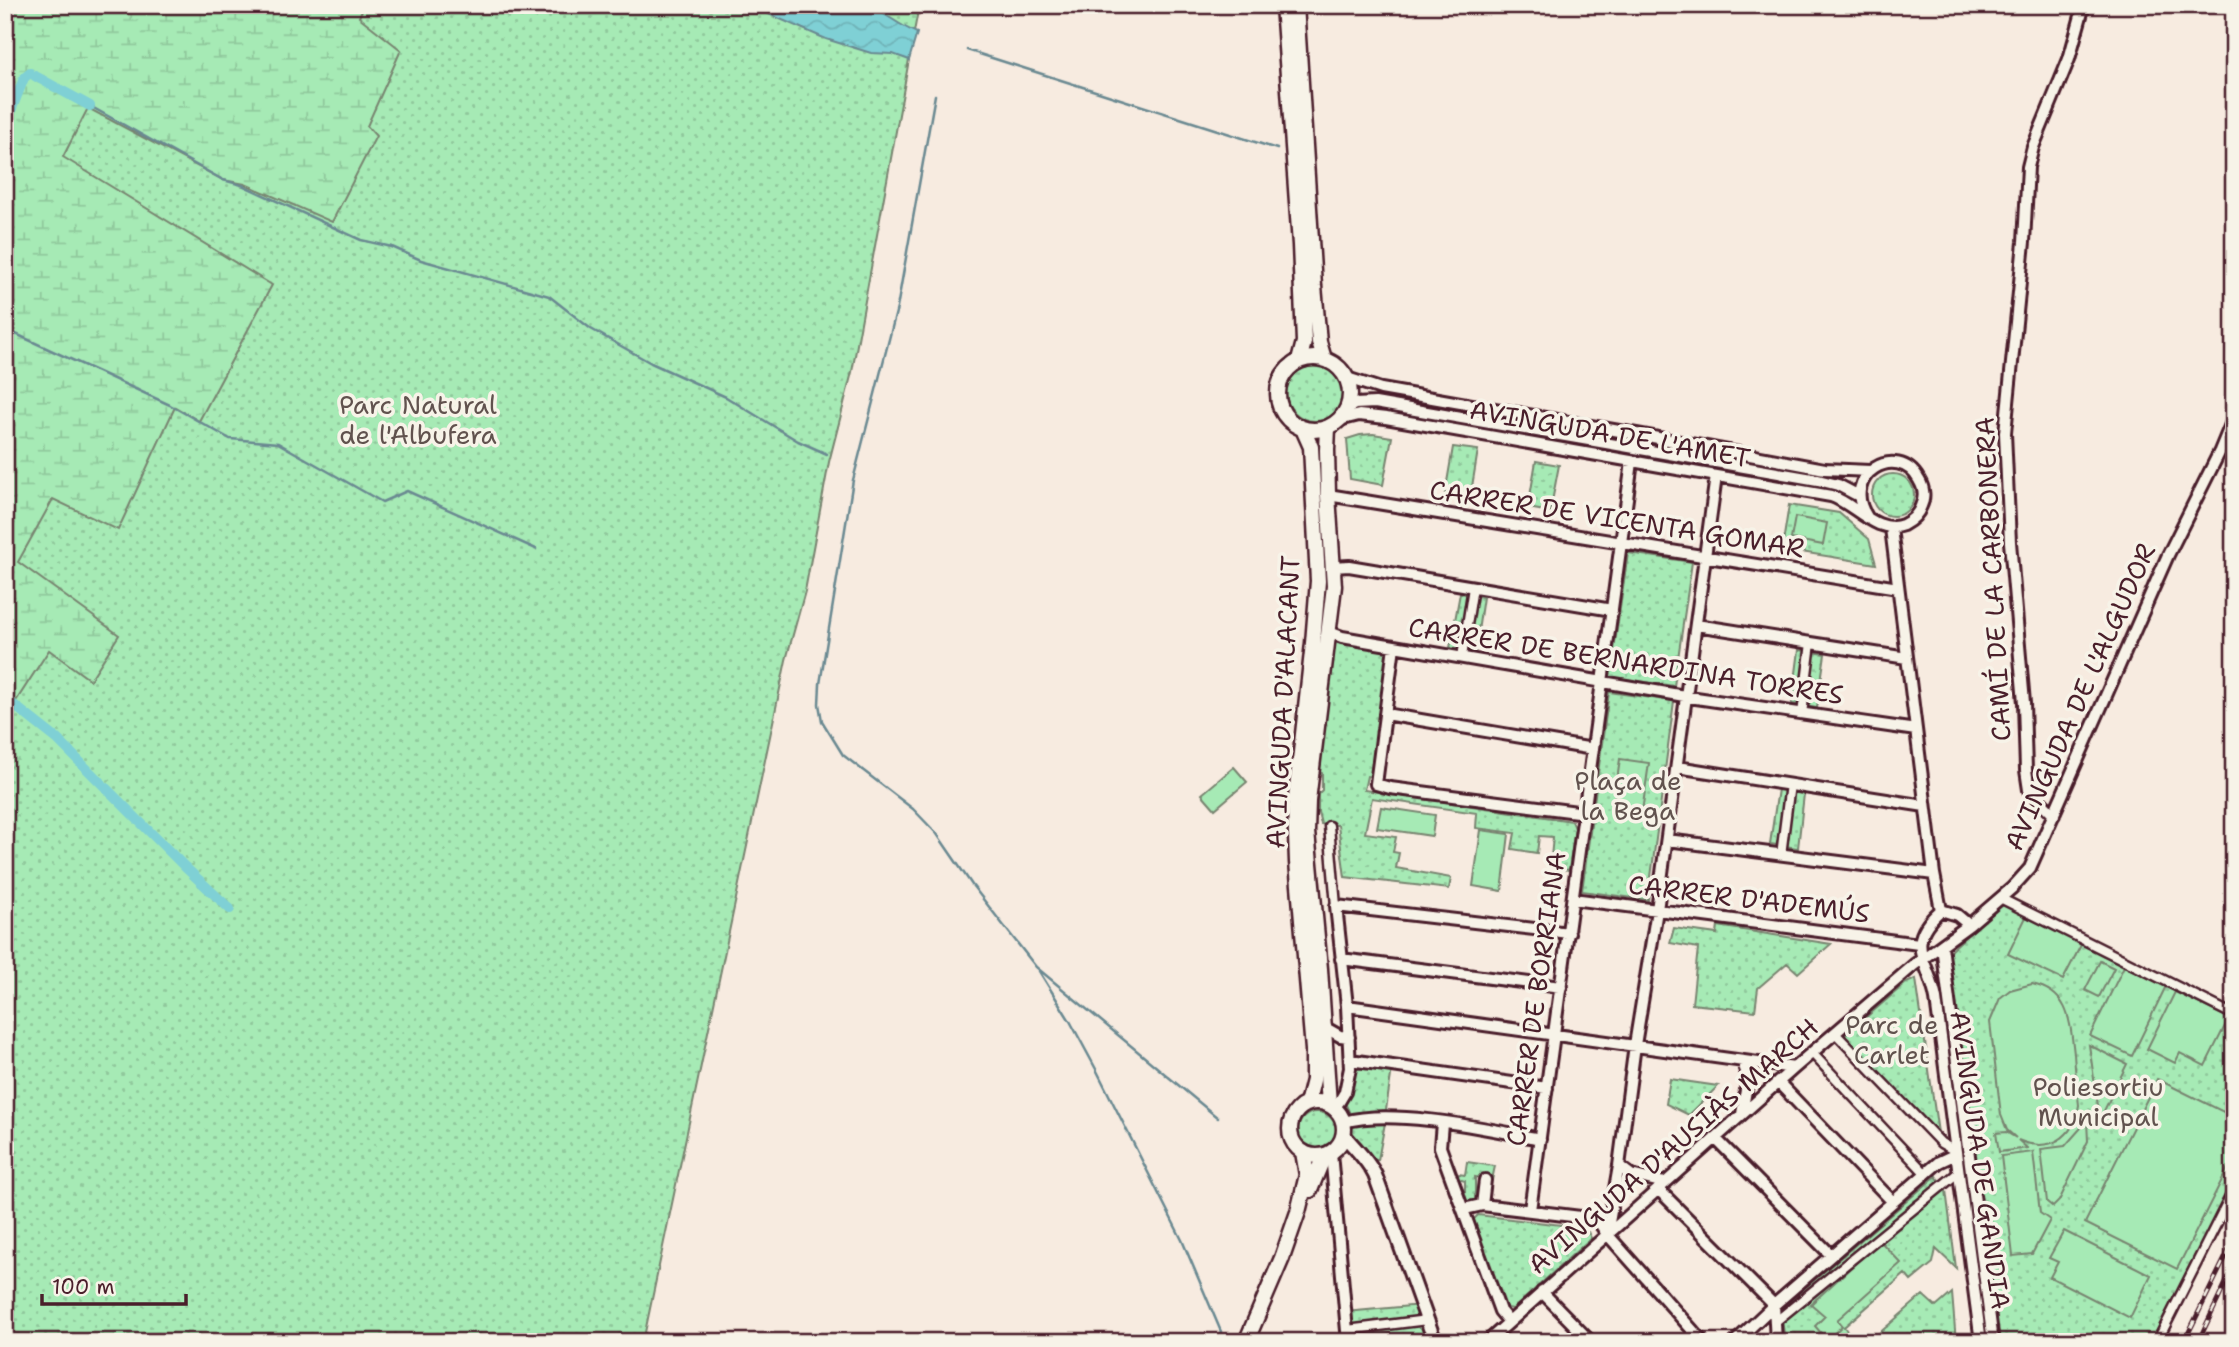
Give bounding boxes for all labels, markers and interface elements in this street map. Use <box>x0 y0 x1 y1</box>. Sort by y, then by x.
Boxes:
park label: Parc Natural de l'Albufera <box>339 387 497 452</box>
street label: AVINGUDA DE L'AMET <box>1467 392 1753 475</box>
street label: CAMÍ DE LA CARBONERA <box>1967 416 2018 742</box>
street label: CARRER DE VICENTA GOMAR <box>1427 472 1807 565</box>
street label: AVINGUDA DE L'ALGUDOR <box>1996 538 2163 856</box>
street label: AVINGUDA D'ALACANT <box>1257 555 1308 849</box>
street label: CARRER DE BERNARDINA TORRES <box>1406 609 1846 712</box>
park label: Plaça de la Bega <box>1574 763 1682 828</box>
street label: CARRER DE BORRIANA <box>1498 849 1574 1148</box>
street label: CARRER D'ADEMÚS <box>1626 866 1872 931</box>
park label: Parc de Carlet <box>1845 1007 1939 1072</box>
street label: AVINGUDA DE GANDIA <box>1942 1008 2019 1311</box>
street label: AVINGUDA D'AUSIÀS MARCH <box>1520 1010 1825 1282</box>
park label: Poliesortiu Municipal <box>2032 1069 2164 1134</box>
scale bar <box>42 1263 186 1307</box>
text: 100 m <box>52 1273 115 1301</box>

